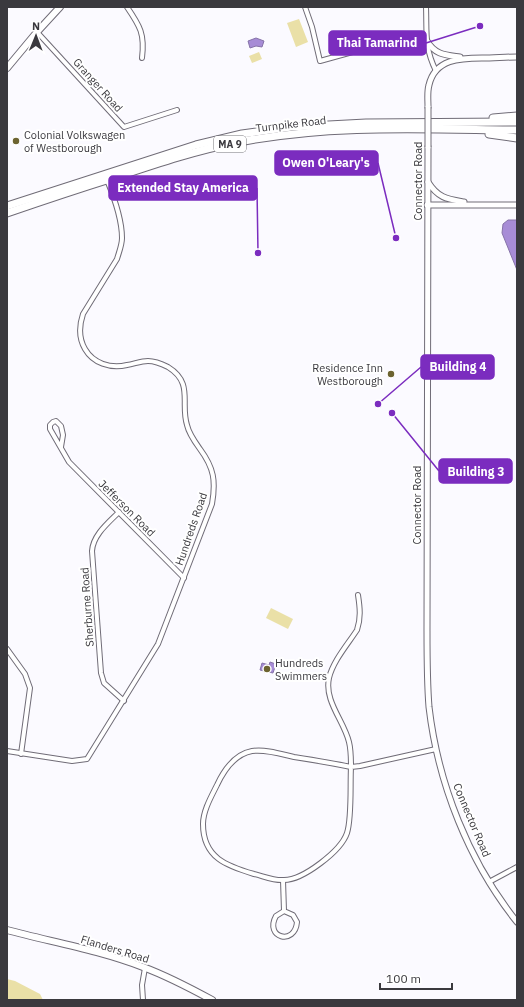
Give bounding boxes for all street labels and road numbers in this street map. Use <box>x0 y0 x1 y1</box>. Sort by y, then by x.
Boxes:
street label: Granger Road <box>70 55 126 115</box>
street label: Turnpike Road <box>255 113 327 135</box>
road number: MA 9 <box>214 136 246 152</box>
street label: Connector Road <box>411 142 425 220</box>
street label: Connector Road <box>410 466 424 544</box>
street label: Jefferson Road <box>96 477 158 539</box>
street label: Hundreds Road <box>172 491 210 567</box>
street label: Sherburne Road <box>77 567 97 647</box>
street label: Connector Road <box>450 781 494 859</box>
street label: Flanders Road <box>79 932 151 966</box>

